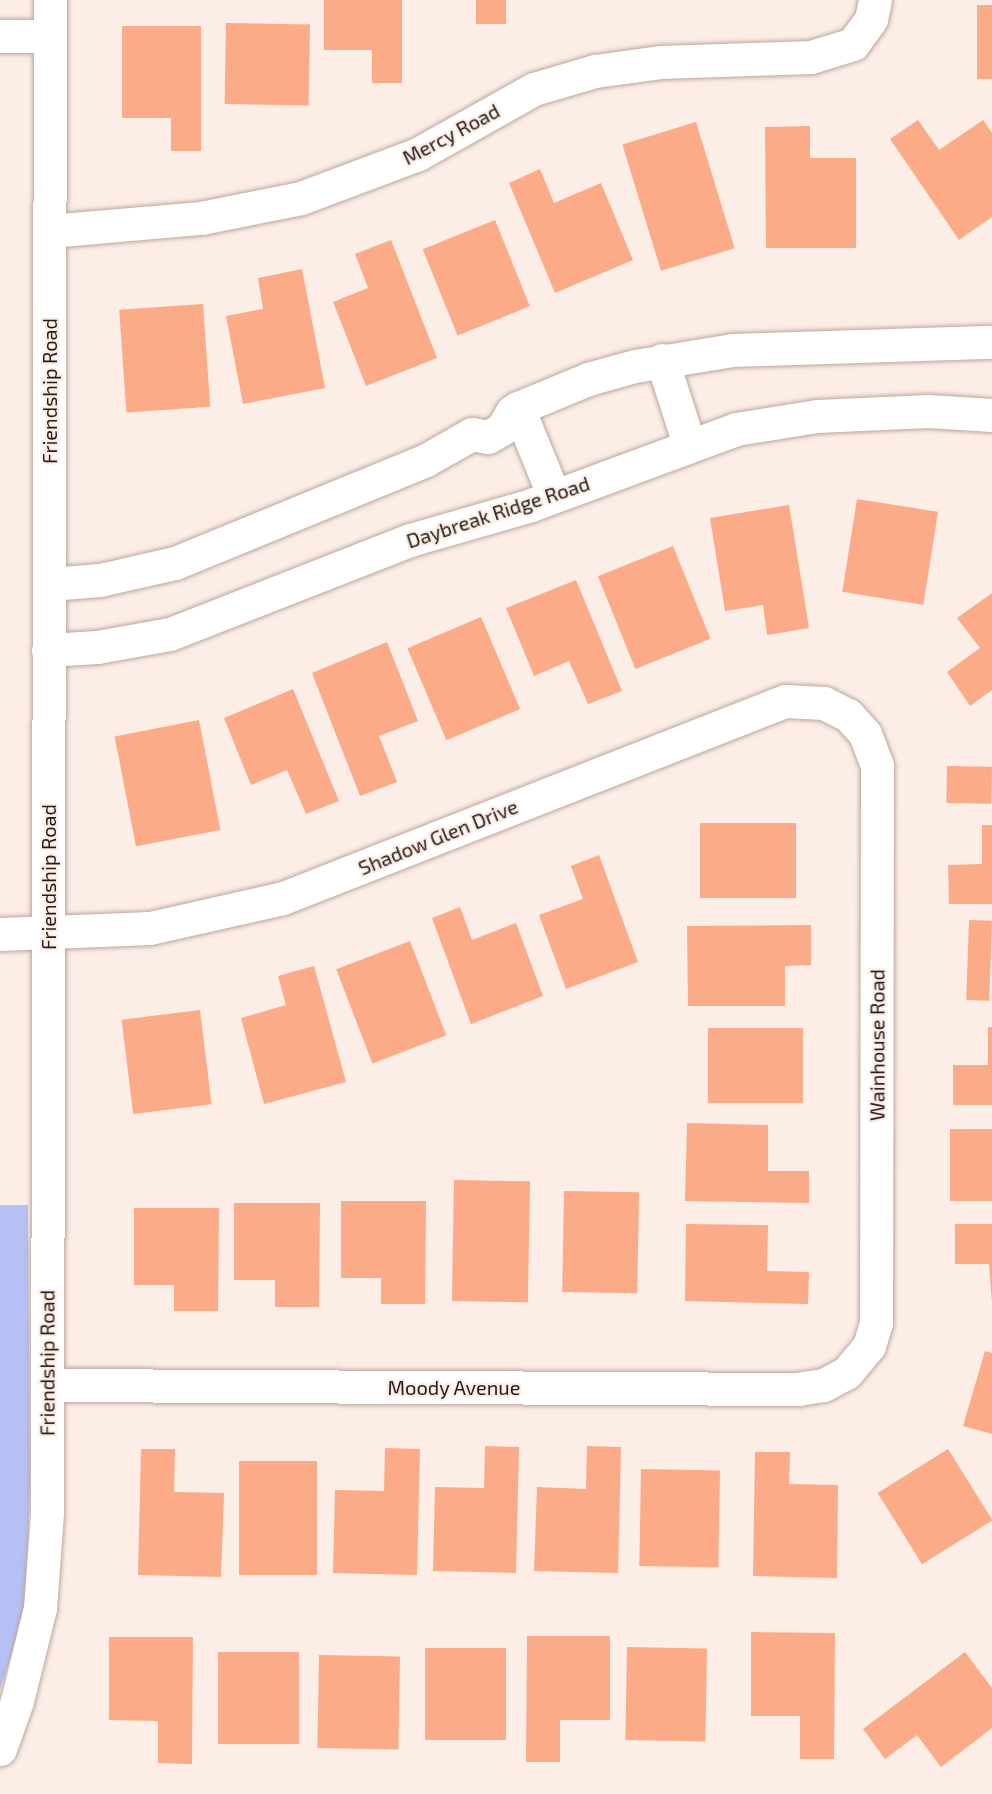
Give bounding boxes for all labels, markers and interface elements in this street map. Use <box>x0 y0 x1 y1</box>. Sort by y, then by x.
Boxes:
street label: Mercy Road <box>398 98 504 170</box>
street label: Friendship Road <box>37 318 61 464</box>
street label: Daybreak Ridge Road <box>403 471 593 553</box>
street label: Shadow Glen Drive <box>355 794 521 880</box>
street label: Friendship Road <box>36 804 60 950</box>
street label: Wainhouse Road <box>865 969 889 1121</box>
street label: Friendship Road <box>35 1290 59 1436</box>
street label: Moody Avenue <box>387 1375 521 1399</box>

